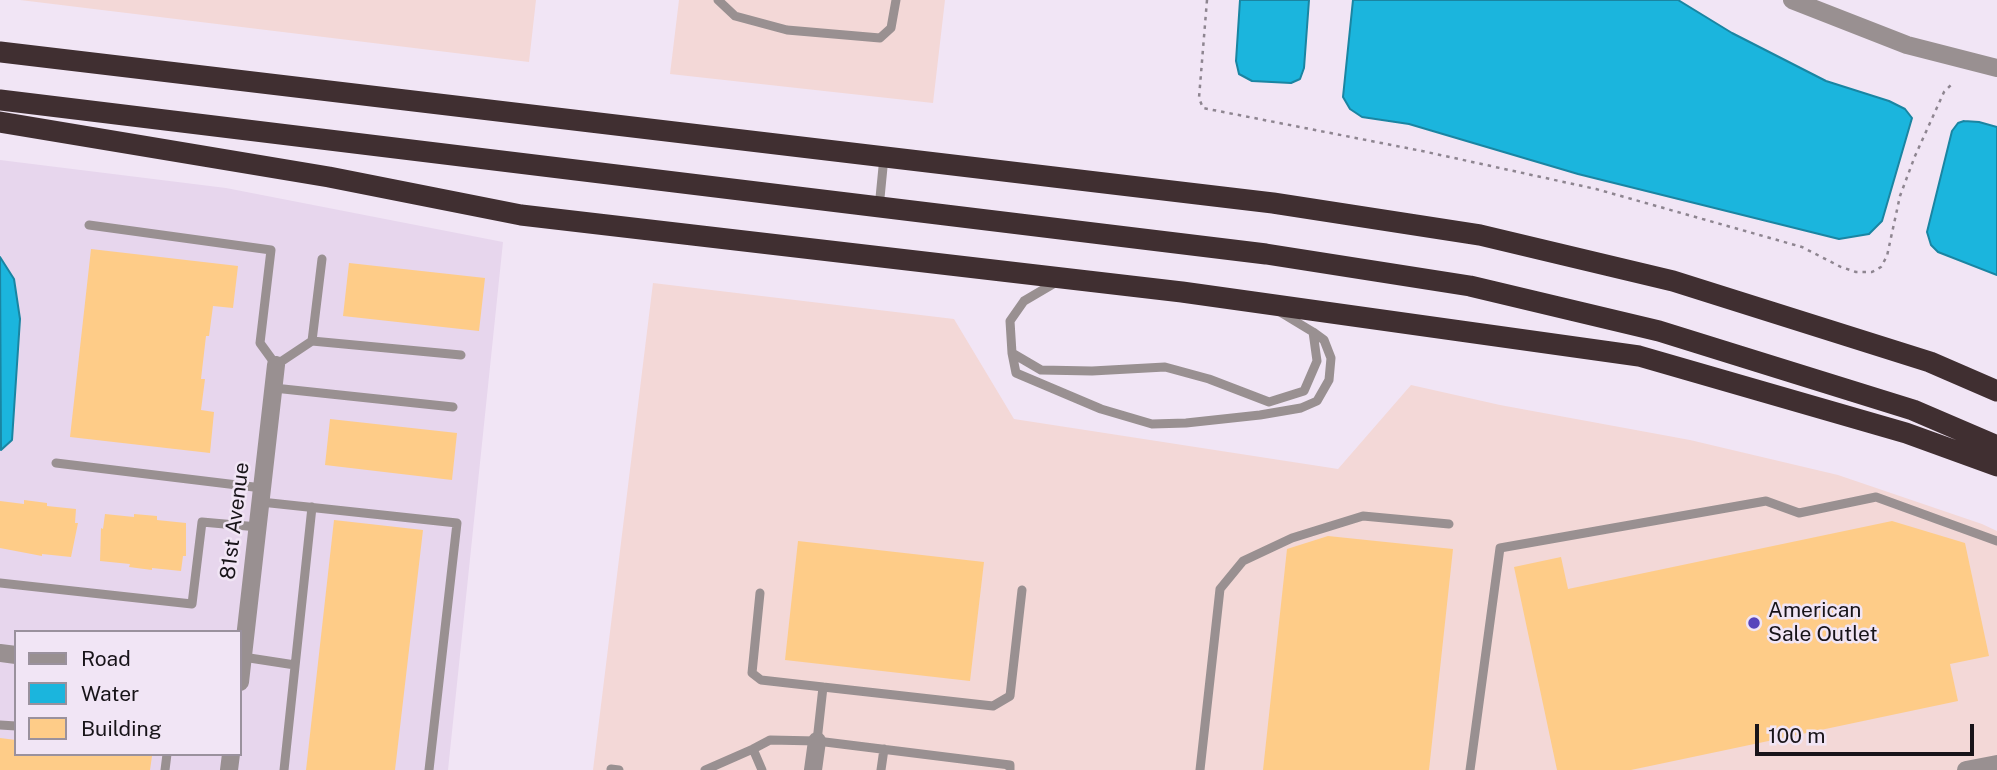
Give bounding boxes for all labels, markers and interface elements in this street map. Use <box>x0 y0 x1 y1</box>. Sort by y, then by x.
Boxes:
street label: 81st Avenue <box>215 461 255 581</box>
place label: American Sale Outlet <box>1768 598 1878 648</box>
marker: American Sale Outlet <box>1746 615 1762 631</box>
legend <box>14 630 242 756</box>
text: Road <box>81 646 131 671</box>
text: Water <box>81 681 139 706</box>
scale bar <box>1759 710 1978 754</box>
text: Building <box>81 716 162 741</box>
text: 100 m <box>1768 723 1825 748</box>

